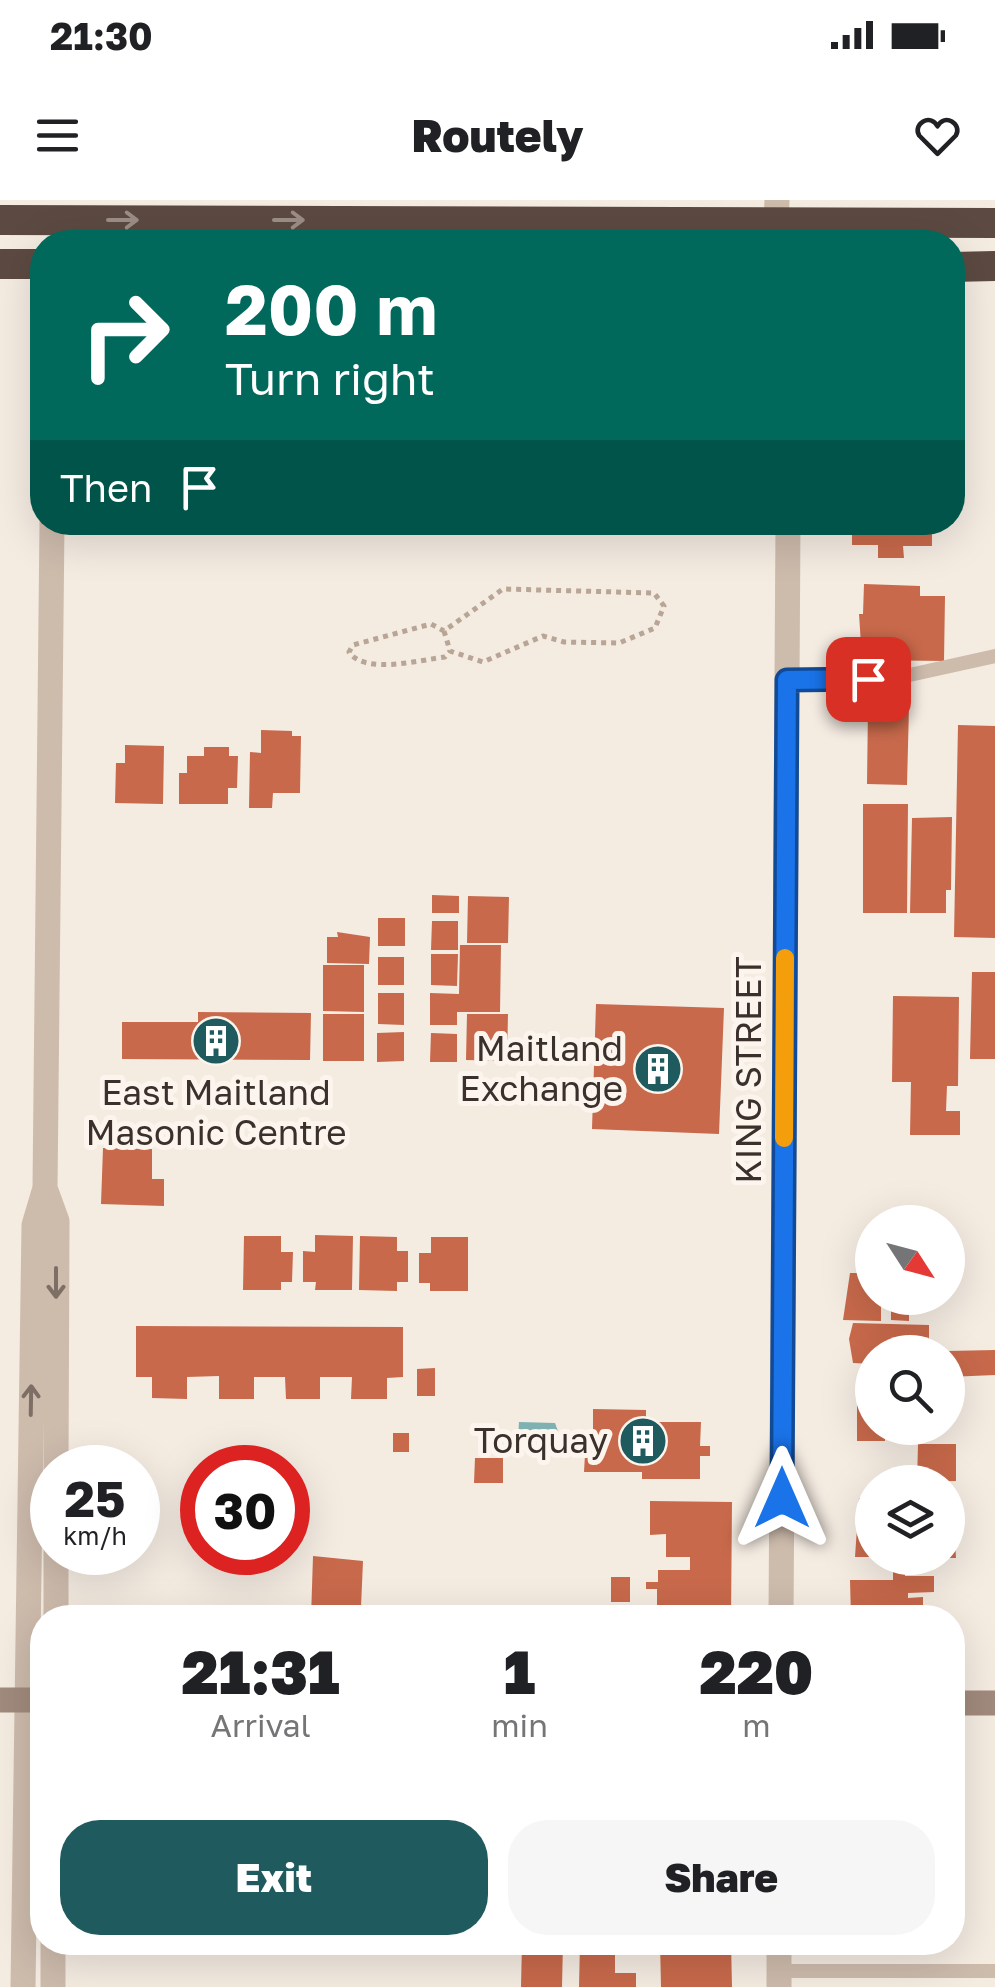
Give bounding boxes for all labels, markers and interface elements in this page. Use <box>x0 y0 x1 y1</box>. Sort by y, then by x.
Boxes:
text: 21:30 <box>50 13 153 58</box>
icon: menu <box>30 108 85 163</box>
text: Routely <box>411 108 584 162</box>
icon: heart <box>910 108 965 163</box>
one-way arrow <box>106 210 139 230</box>
one-way arrow <box>272 210 305 230</box>
text: 200 m <box>225 266 437 350</box>
icon: right <box>60 270 190 400</box>
text: Turn right <box>225 351 435 405</box>
icon: arrive <box>172 460 227 515</box>
text: Then <box>60 465 152 510</box>
pin <box>826 637 911 722</box>
icon: arrive <box>841 652 896 707</box>
street label: KING STREET <box>727 956 769 1184</box>
building icon: East Maitland Masonic Centre <box>190 1015 242 1067</box>
place label: Maitland Exchange <box>459 1027 623 1109</box>
building icon: Maitland Exchange <box>632 1043 684 1095</box>
place label: East Maitland Masonic Centre <box>85 1071 347 1153</box>
north arrow <box>855 1205 965 1315</box>
map controls <box>855 1205 965 1575</box>
one-way arrow <box>46 1266 66 1299</box>
button: search <box>855 1335 965 1445</box>
one-way arrow <box>22 1384 40 1416</box>
building icon: Torquay <box>617 1415 669 1467</box>
place label: Torquay <box>474 1419 608 1461</box>
speed limit sign: 30 <box>180 1445 310 1575</box>
position arrow <box>730 1446 834 1550</box>
button: layers <box>855 1465 965 1575</box>
text: 25 <box>64 1468 125 1528</box>
text: km/h <box>63 1520 127 1551</box>
text: 21:31 <box>182 1635 340 1707</box>
text: 1 <box>504 1635 535 1707</box>
text: 220 <box>699 1635 813 1707</box>
text: Arrival <box>211 1706 311 1744</box>
text: min <box>491 1706 548 1744</box>
text: m <box>742 1706 771 1744</box>
button: Exit <box>60 1820 488 1935</box>
button: Share <box>508 1820 935 1935</box>

